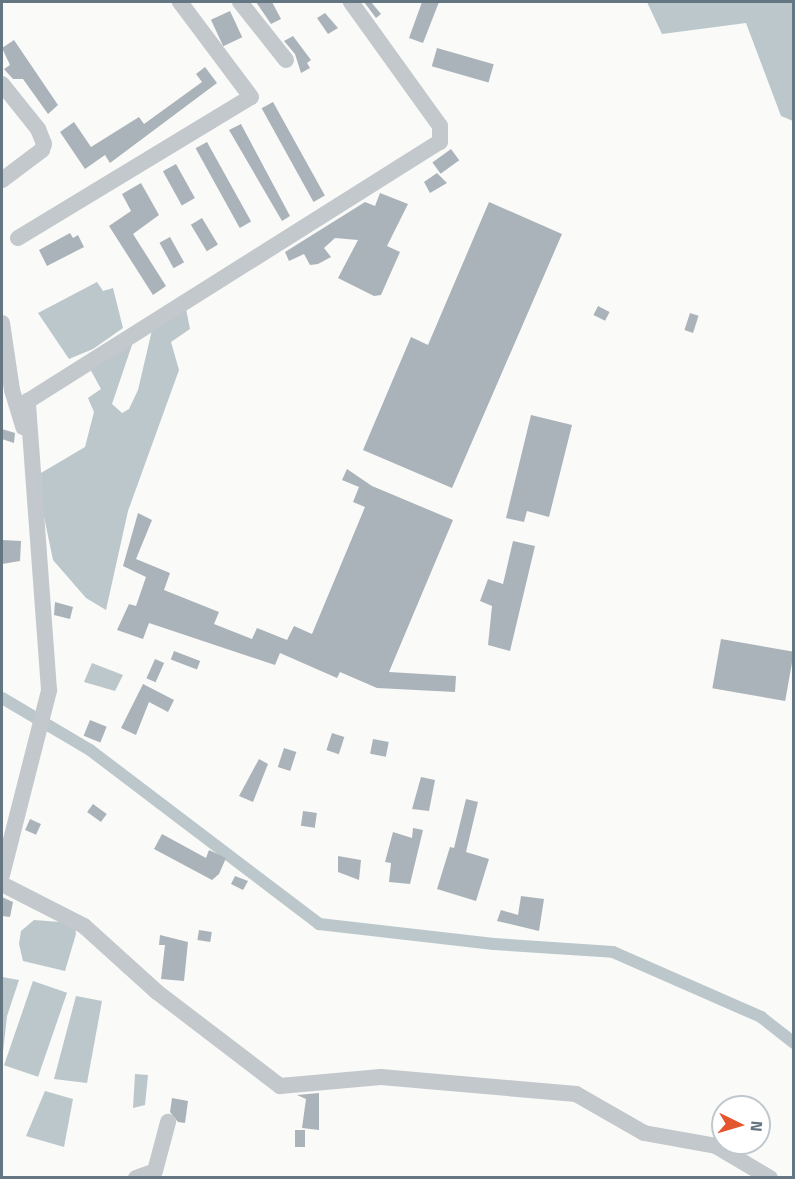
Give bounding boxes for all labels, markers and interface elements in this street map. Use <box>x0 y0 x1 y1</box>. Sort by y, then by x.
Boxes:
north arrow <box>711 1095 771 1155</box>
text: N <box>745 1120 769 1133</box>

